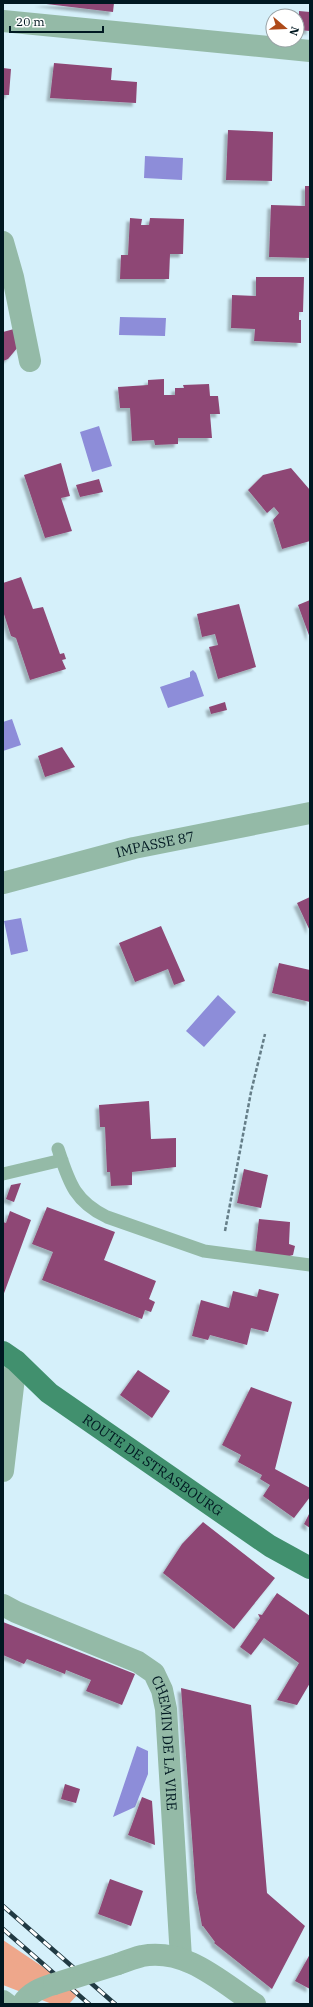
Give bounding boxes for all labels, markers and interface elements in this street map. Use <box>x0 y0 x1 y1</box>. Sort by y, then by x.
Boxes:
scale bar <box>10 8 103 34</box>
north arrow <box>265 8 305 48</box>
text: 20 m <box>16 14 45 29</box>
text: N <box>286 25 302 38</box>
street label: IMPASSE 87 <box>114 827 196 862</box>
street label: ROUTE DE STRASBOURG <box>79 1410 226 1520</box>
street label: CHEMIN DE LA VIRE <box>147 1673 181 1811</box>

